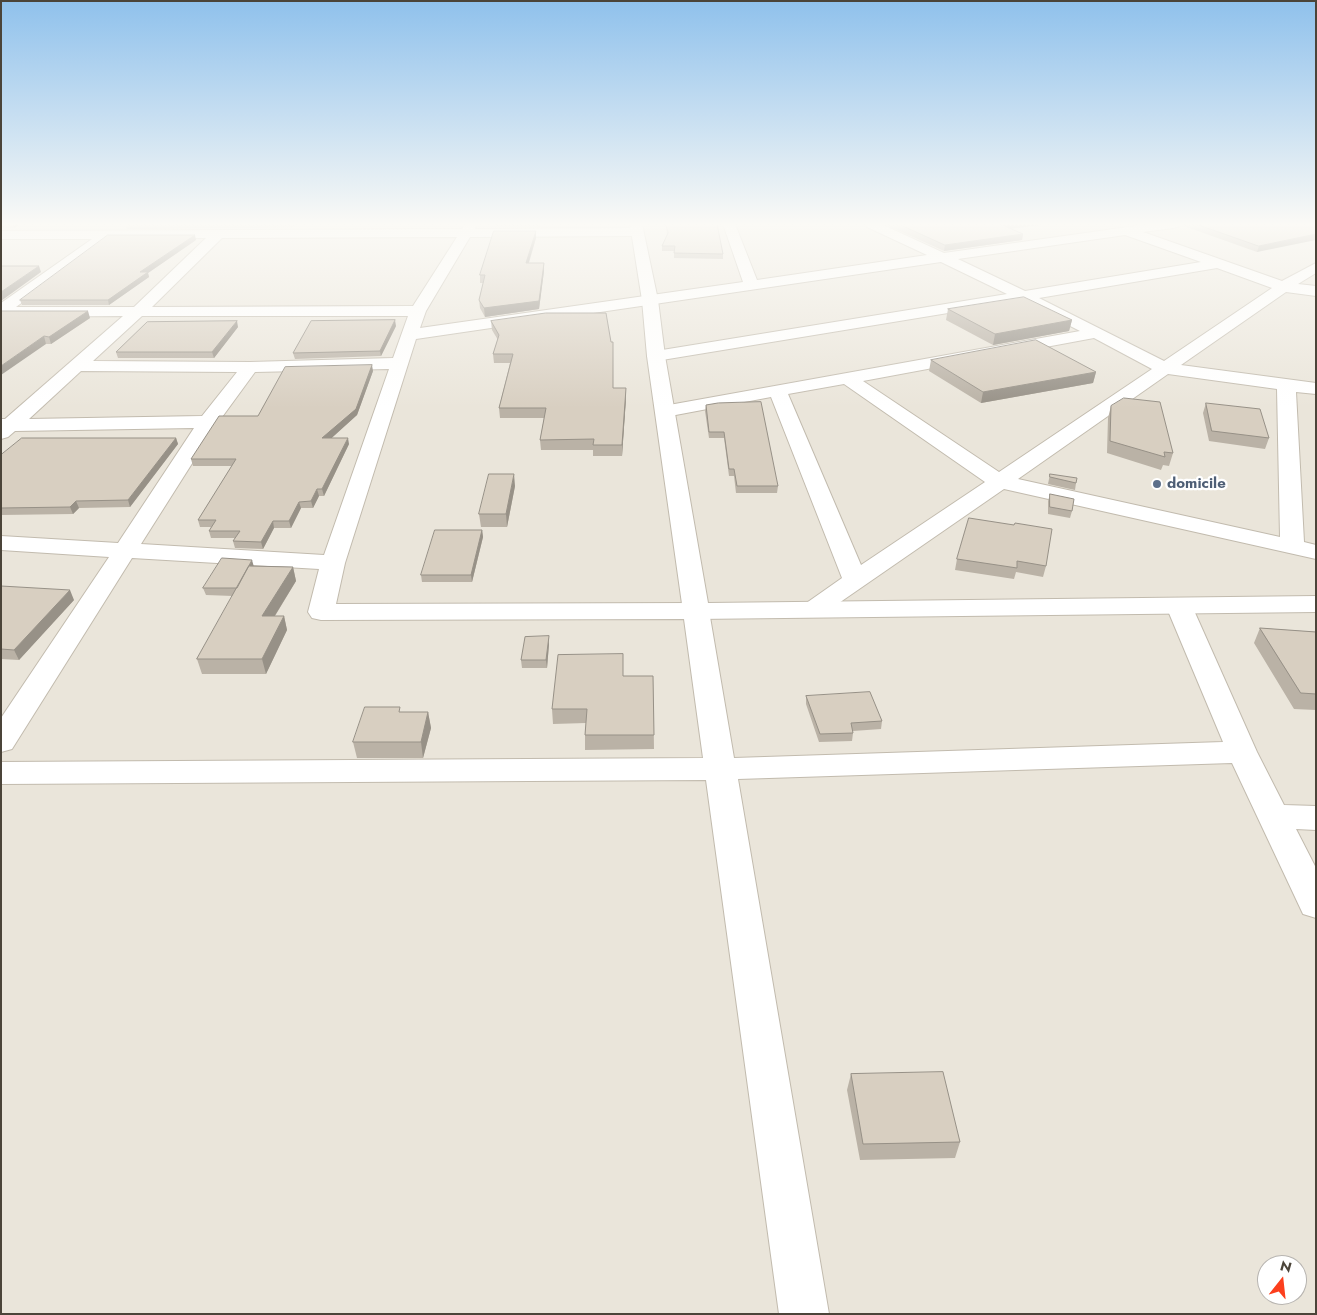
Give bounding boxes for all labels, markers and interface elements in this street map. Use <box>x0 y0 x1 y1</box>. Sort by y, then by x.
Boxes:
place label: domicile <box>1167 475 1226 493</box>
marker: domicile <box>1151 478 1163 490</box>
north arrow <box>1257 1255 1307 1305</box>
text: N <box>1278 1255 1294 1278</box>

